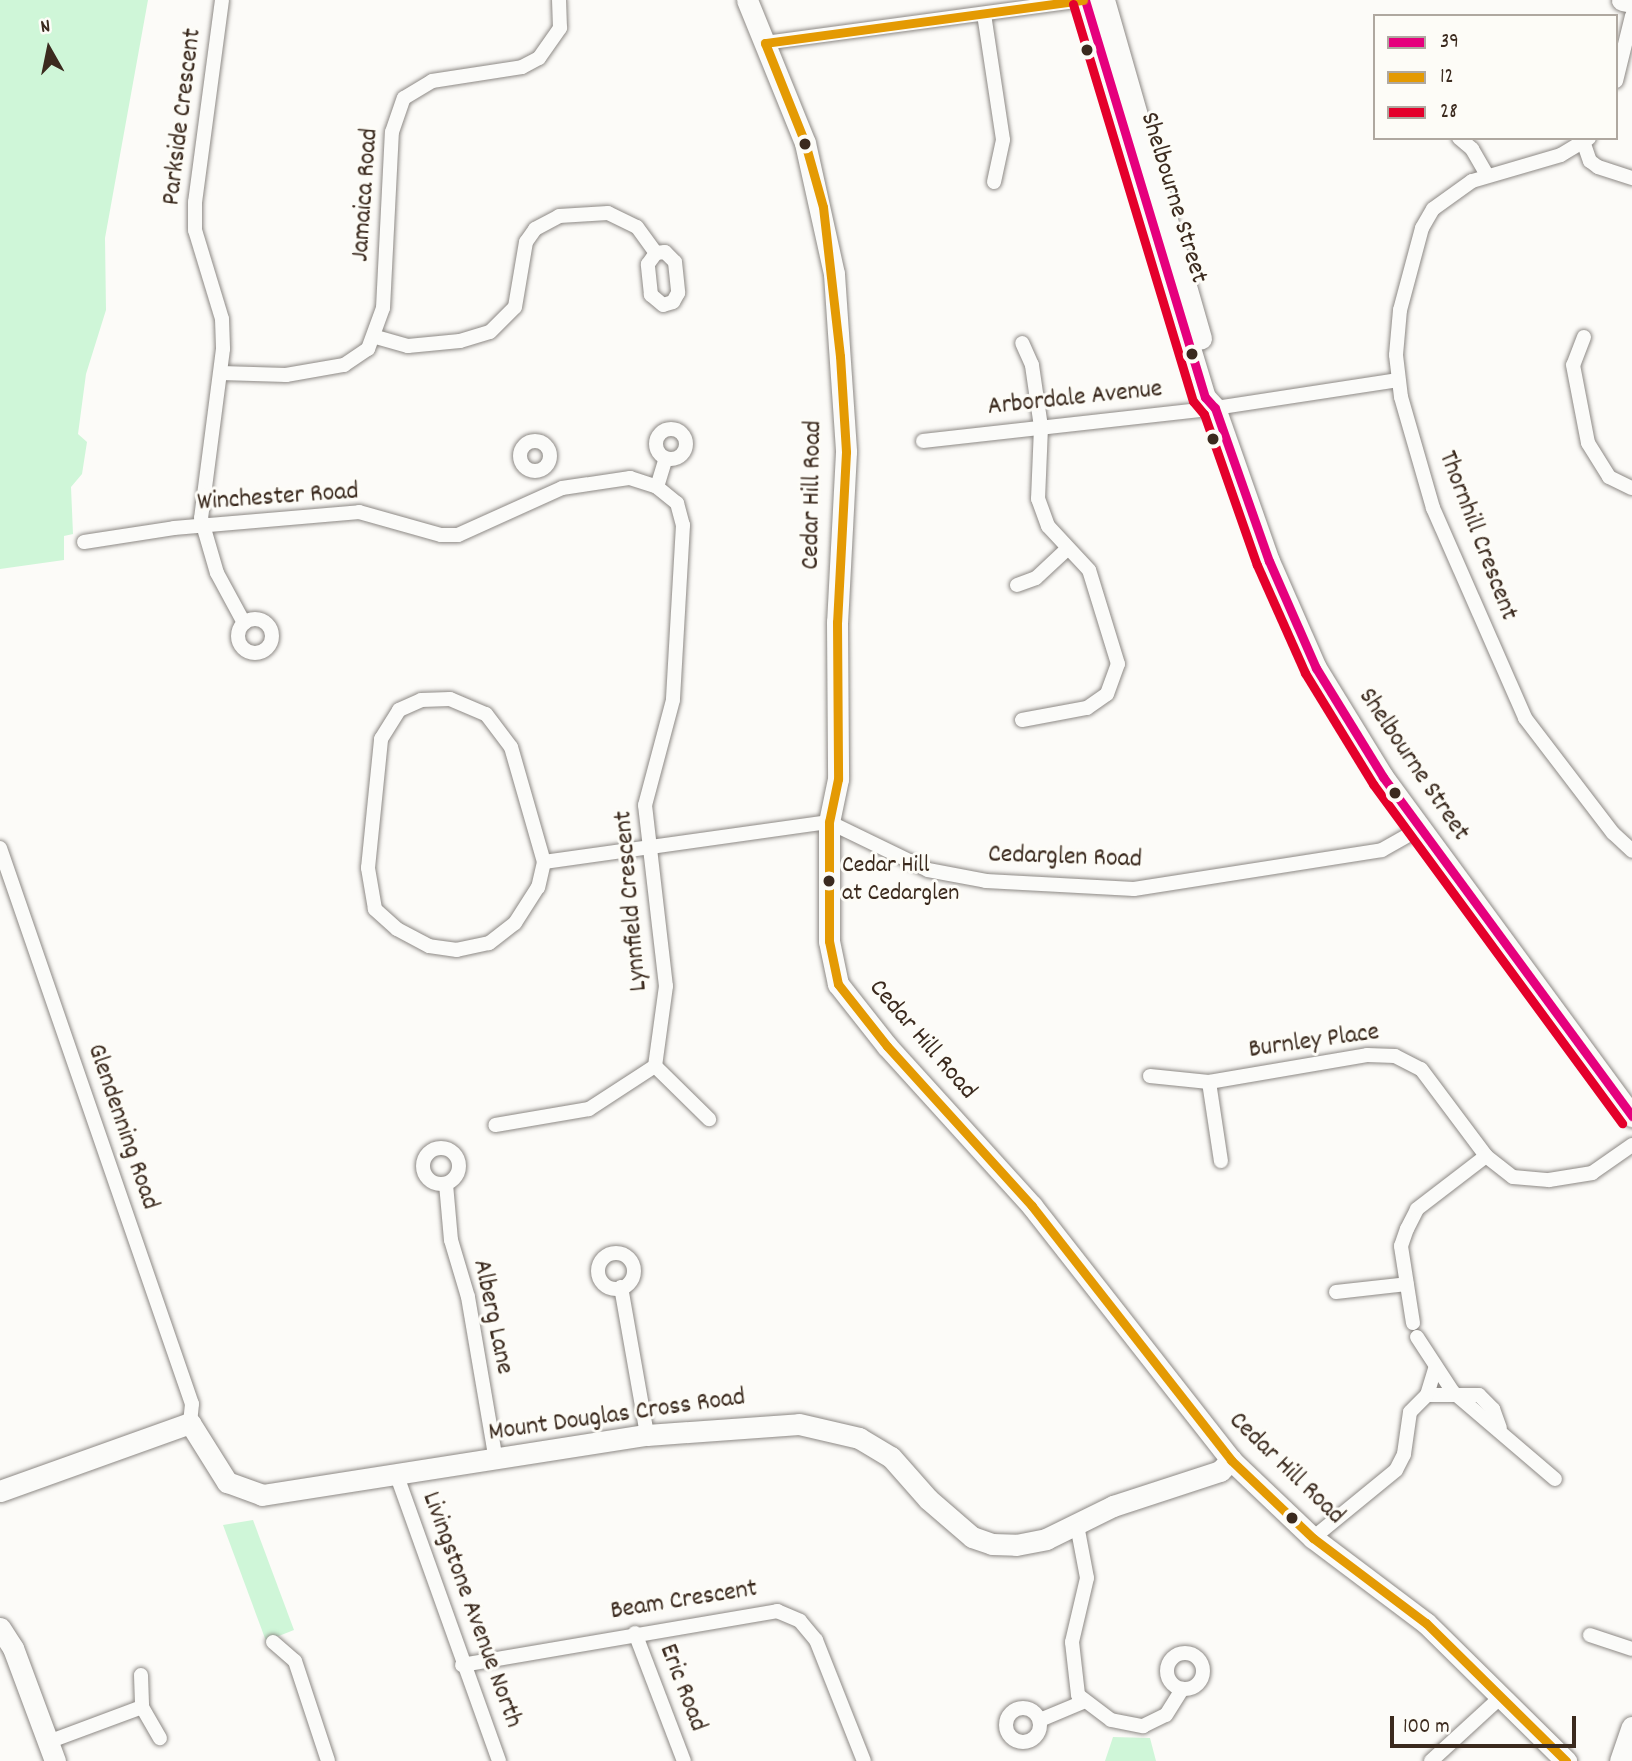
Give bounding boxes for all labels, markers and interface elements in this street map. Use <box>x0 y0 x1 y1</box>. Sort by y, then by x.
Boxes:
north arrow <box>14 14 84 84</box>
text: N <box>39 14 52 42</box>
legend <box>1373 14 1618 140</box>
street label: Parkside Crescent <box>157 27 209 207</box>
text: 39 <box>1440 28 1459 58</box>
unlabelled marker <box>1080 43 1094 57</box>
text: 12 <box>1440 63 1454 93</box>
text: 28 <box>1440 98 1458 128</box>
street label: Shelbourne Street <box>1132 109 1214 287</box>
street label: Jamaica Road <box>346 127 386 263</box>
unlabelled marker <box>798 137 812 151</box>
unlabelled marker <box>1185 347 1199 361</box>
street label: Arbordale Avenue <box>986 374 1164 424</box>
street label: Cedar Hill Road <box>796 420 830 570</box>
unlabelled marker <box>1206 432 1220 446</box>
street label: Thornhill Crescent <box>1430 447 1524 625</box>
street label: Winchester Road <box>196 477 360 519</box>
street label: Shelbourne Street <box>1351 683 1475 847</box>
unlabelled marker <box>1388 786 1402 800</box>
street label: Lynnfield Crescent <box>609 809 655 993</box>
street label: Cedarglen Road <box>988 840 1142 876</box>
place label: Cedar Hill at Cedarglen <box>842 853 959 909</box>
marker: Cedar Hill at Cedarglen <box>822 874 836 888</box>
street label: Cedar Hill Road <box>861 973 983 1107</box>
street label: Burnley Place <box>1247 1017 1381 1067</box>
street label: Glendenning Road <box>79 1040 165 1214</box>
street label: Alberg Lane <box>465 1257 519 1377</box>
street label: Mount Douglas Cross Road <box>487 1383 747 1449</box>
street label: Cedar Hill Road <box>1221 1406 1351 1532</box>
street label: Livingstone Avenue North <box>414 1488 528 1732</box>
unlabelled marker <box>1285 1511 1299 1525</box>
street label: Beam Crescent <box>608 1574 760 1628</box>
street label: Eric Road <box>651 1640 713 1736</box>
scale bar <box>1394 1702 1580 1746</box>
text: 100 m <box>1403 1713 1450 1743</box>

